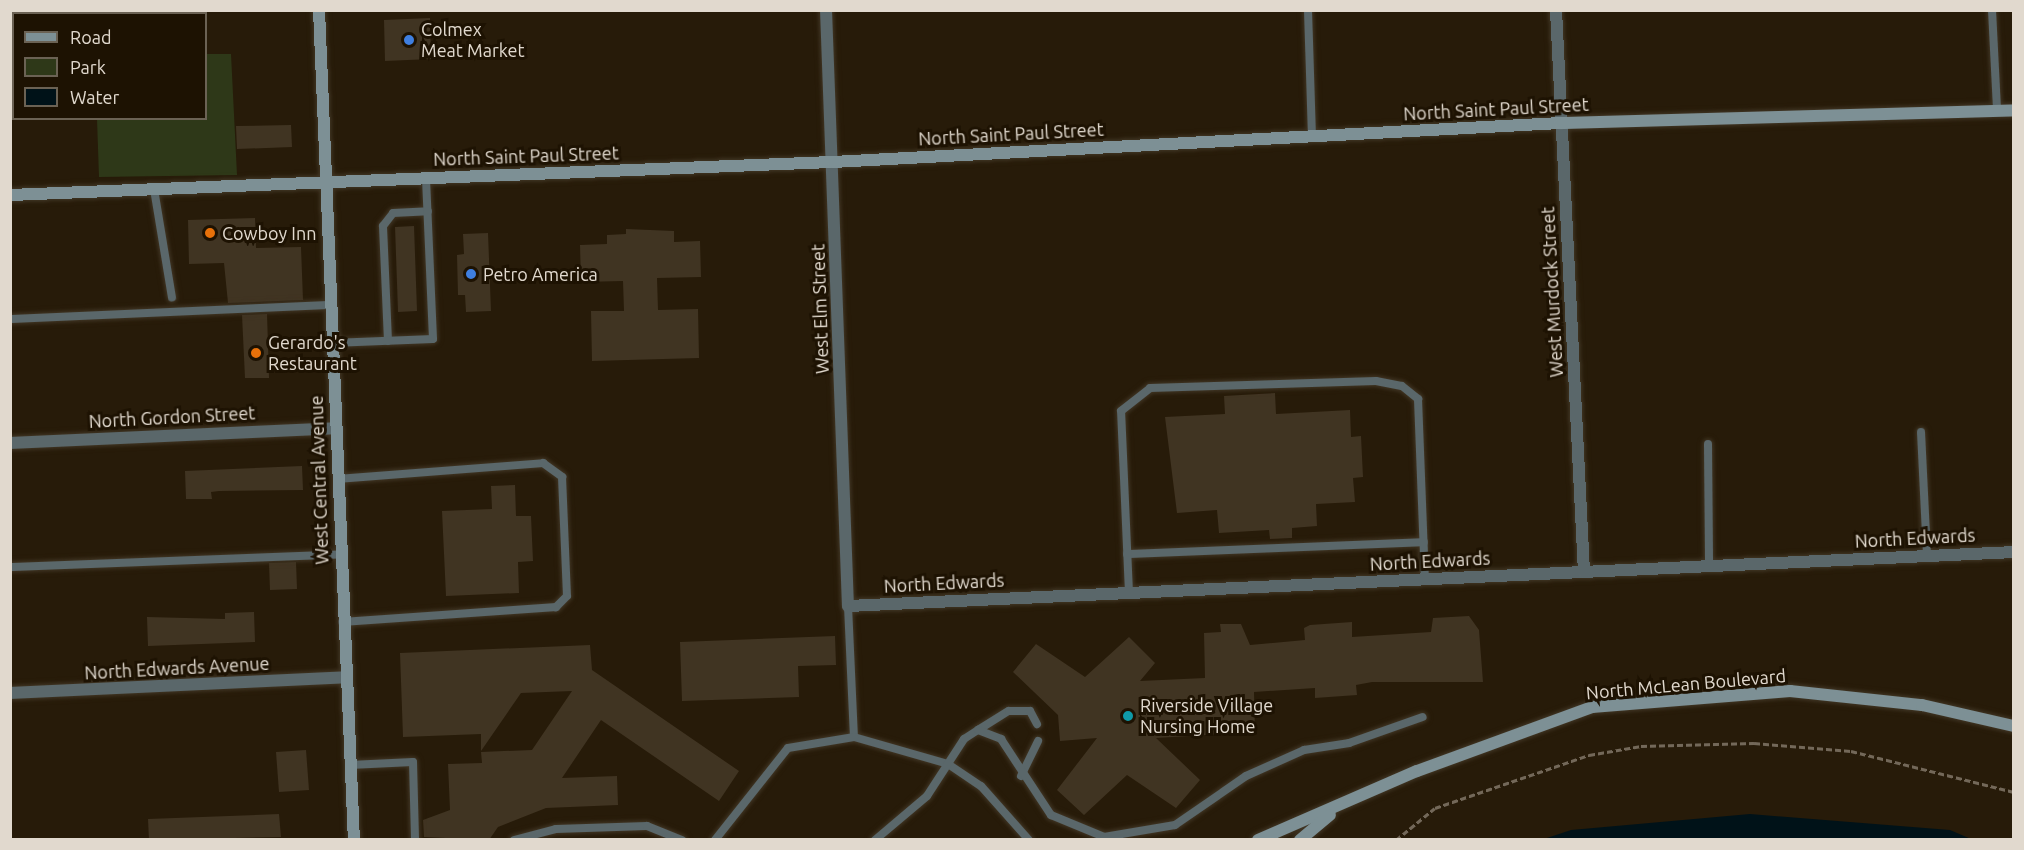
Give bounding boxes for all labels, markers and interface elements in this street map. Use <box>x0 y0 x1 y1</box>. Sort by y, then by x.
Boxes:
legend <box>12 12 207 120</box>
place label: Colmex Meat Market <box>421 19 525 62</box>
text: Road <box>70 27 112 47</box>
marker: Colmex Meat Market <box>402 33 416 47</box>
text: Park <box>70 57 106 77</box>
text: Water <box>70 87 119 107</box>
street label: North Saint Paul Street <box>1403 93 1589 125</box>
street label: North Saint Paul Street <box>918 118 1104 150</box>
street label: North Saint Paul Street <box>433 142 619 170</box>
street label: West Murdock Street <box>1537 206 1567 378</box>
place label: Cowboy Inn <box>222 222 316 244</box>
marker: Cowboy Inn <box>203 226 217 240</box>
street label: West Elm Street <box>807 244 833 374</box>
place label: Petro America <box>483 263 598 285</box>
marker: Petro America <box>464 267 478 281</box>
place label: Gerardo's Restaurant <box>268 332 357 374</box>
marker: Gerardo's Restaurant <box>249 346 263 360</box>
street label: West Central Avenue <box>305 395 333 565</box>
street label: North Gordon Street <box>88 402 256 432</box>
street label: North Edwards <box>1854 524 1976 552</box>
street label: North Edwards <box>1369 547 1491 575</box>
street label: North Edwards <box>883 569 1005 597</box>
street label: North Edwards Avenue <box>84 652 270 684</box>
street label: North McLean Boulevard <box>1585 664 1787 704</box>
place label: Riverside Village Nursing Home <box>1140 695 1273 738</box>
marker: Riverside Village Nursing Home <box>1121 709 1135 723</box>

